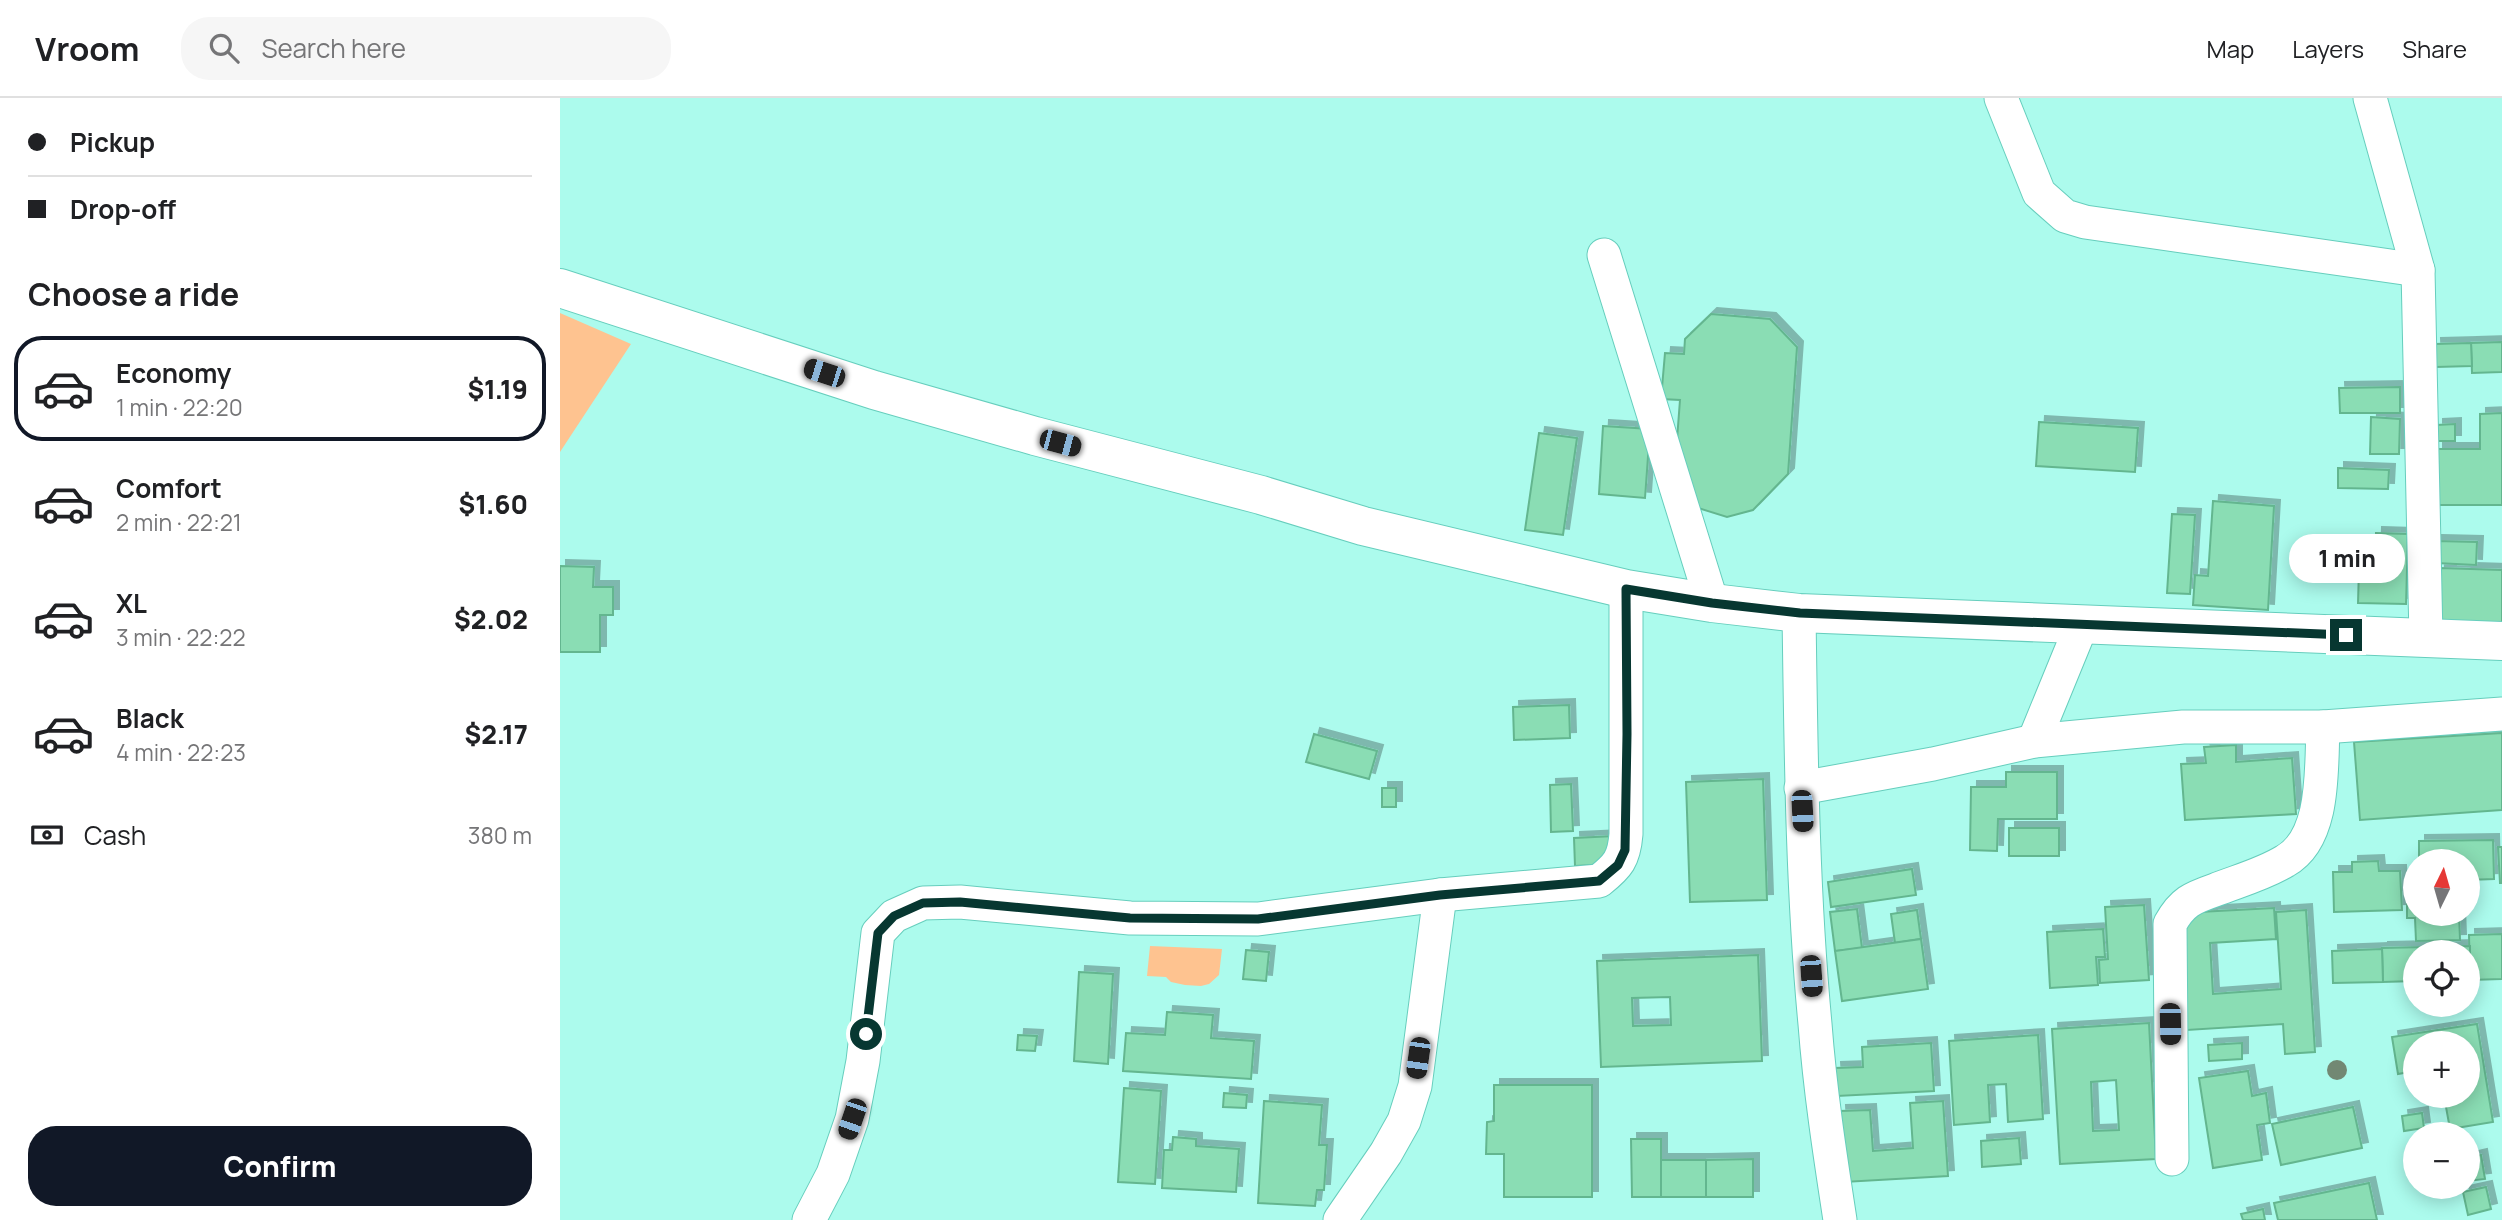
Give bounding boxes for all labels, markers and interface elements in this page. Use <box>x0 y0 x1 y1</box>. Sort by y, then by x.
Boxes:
search box <box>181 17 671 80</box>
text: Vroom <box>35 26 139 71</box>
icon: search <box>205 29 243 67</box>
text: Search here <box>261 30 406 66</box>
text: Map <box>2207 32 2254 65</box>
text: Layers <box>2292 32 2364 65</box>
text: Share <box>2402 32 2467 65</box>
text: Pickup <box>70 124 155 160</box>
text: Drop-off <box>70 191 176 227</box>
text: Choose a ride <box>28 272 239 316</box>
text: Economy <box>116 355 231 391</box>
icon: car <box>32 357 95 420</box>
car <box>801 357 848 389</box>
text: $1.19 <box>467 371 528 407</box>
text: 1 min · 22:20 <box>116 391 243 423</box>
car <box>1037 427 1084 459</box>
text: Comfort <box>116 470 222 506</box>
icon: car <box>32 472 95 535</box>
text: $1.60 <box>459 486 528 522</box>
text: 2 min · 22:21 <box>116 506 242 538</box>
callout: 1 min <box>2288 533 2404 582</box>
text: 1 min <box>2318 542 2376 574</box>
text: XL <box>116 585 147 621</box>
icon: car <box>32 587 95 650</box>
text: $2.02 <box>454 601 528 637</box>
route end <box>2330 619 2362 651</box>
text: 3 min · 22:22 <box>116 621 246 653</box>
text: Black <box>116 700 184 736</box>
icon: car <box>32 702 95 765</box>
text: $2.17 <box>464 716 528 752</box>
text: 4 min · 22:23 <box>116 736 246 768</box>
car <box>1791 789 1814 833</box>
icon: cash <box>28 816 66 854</box>
text: Cash <box>84 817 146 853</box>
text: 380 m <box>468 819 532 851</box>
north arrow <box>2403 849 2480 926</box>
map controls <box>2403 849 2480 1199</box>
button: locate <box>2403 940 2480 1017</box>
car <box>1800 954 1823 998</box>
car <box>2160 1003 2181 1045</box>
route start <box>850 1018 882 1050</box>
button: + <box>2403 1031 2480 1108</box>
car <box>1405 1036 1432 1080</box>
car <box>836 1096 869 1142</box>
button: − <box>2403 1122 2480 1199</box>
button: Confirm <box>28 1126 532 1206</box>

